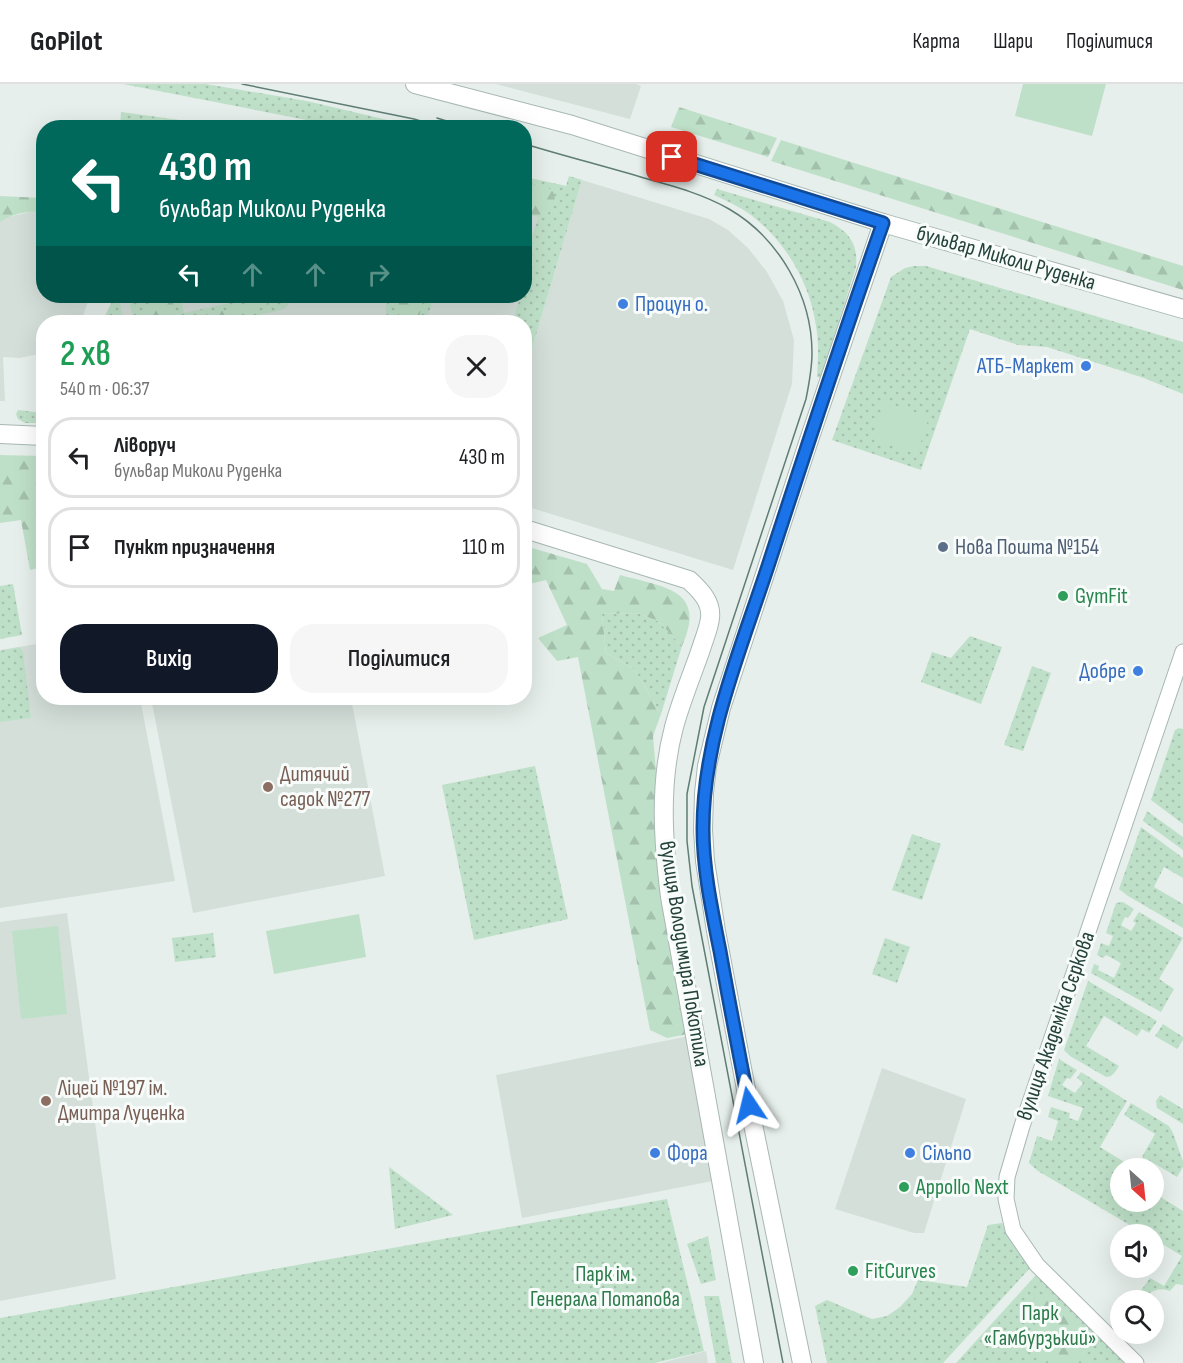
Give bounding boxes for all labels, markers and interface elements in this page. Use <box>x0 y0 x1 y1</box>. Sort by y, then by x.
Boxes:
text: GoPilot <box>30 25 102 58</box>
text: Карта <box>912 29 960 54</box>
text: Шари <box>993 29 1033 54</box>
text: Поділитися <box>1066 29 1153 54</box>
pin <box>646 131 697 182</box>
icon: arrive <box>655 140 688 173</box>
text: 430 m <box>159 142 252 193</box>
icon: left <box>60 144 138 222</box>
text: бульвар Миколи Руденка <box>159 193 386 225</box>
street label: бульвар Миколи Руденка <box>913 220 1099 296</box>
icon: left <box>173 258 206 291</box>
icon: ahead <box>236 258 269 291</box>
icon: ahead <box>299 258 332 291</box>
icon: right <box>362 258 395 291</box>
place label: Процун о. <box>635 291 708 318</box>
marker: Процун о. <box>616 297 630 311</box>
text: 2 хв <box>60 333 111 376</box>
button: close <box>445 335 508 398</box>
place label: АТБ-Маркет <box>976 353 1074 380</box>
marker: АТБ-Маркет <box>1079 359 1093 373</box>
text: 540 m · 06:37 <box>60 377 150 401</box>
text: Ліворуч <box>114 432 176 459</box>
icon: left <box>63 441 96 474</box>
text: 430 m <box>459 444 505 471</box>
text: бульвар Миколи Руденка <box>114 459 282 483</box>
icon: arrive <box>63 531 96 564</box>
text: Пункт призначення <box>114 534 275 561</box>
text: 110 m <box>462 534 505 561</box>
place label: Нова Пошта №154 <box>955 534 1099 561</box>
marker: Нова Пошта №154 <box>936 540 950 554</box>
place label: GymFit <box>1075 583 1128 610</box>
marker: GymFit <box>1056 589 1070 603</box>
button: Вихід <box>60 624 278 693</box>
button: Поділитися <box>290 624 508 693</box>
place label: Добре <box>1079 658 1126 685</box>
marker: Добре <box>1131 664 1145 678</box>
place label: Дитячий садок №277 <box>280 761 370 813</box>
marker: Дитячий садок №277 <box>261 780 275 794</box>
street label: вулиця Володимира Покотила <box>653 839 715 1069</box>
street label: вулиця Академіка Сєркова <box>1011 928 1101 1124</box>
position arrow <box>717 1073 781 1137</box>
place label: Ліцей №197 ім. Дмитра Луценка <box>57 1075 185 1127</box>
marker: Ліцей №197 ім. Дмитра Луценка <box>39 1094 53 1108</box>
place label: Фора <box>667 1140 708 1167</box>
place label: Сільпо <box>922 1140 972 1167</box>
marker: Фора <box>648 1146 662 1160</box>
marker: Сільпо <box>903 1146 917 1160</box>
north arrow <box>1110 1158 1164 1212</box>
map controls <box>1110 1158 1164 1344</box>
place label: Appollo Next <box>915 1174 1009 1201</box>
marker: Appollo Next <box>897 1180 911 1194</box>
button: sound <box>1110 1224 1164 1278</box>
place label: FitCurves <box>865 1258 936 1285</box>
park label: Парк ім. Генерала Потапова <box>530 1261 680 1313</box>
marker: FitCurves <box>846 1264 860 1278</box>
button: search <box>1110 1290 1164 1344</box>
park label: Парк «Гамбурзький» <box>983 1300 1097 1352</box>

